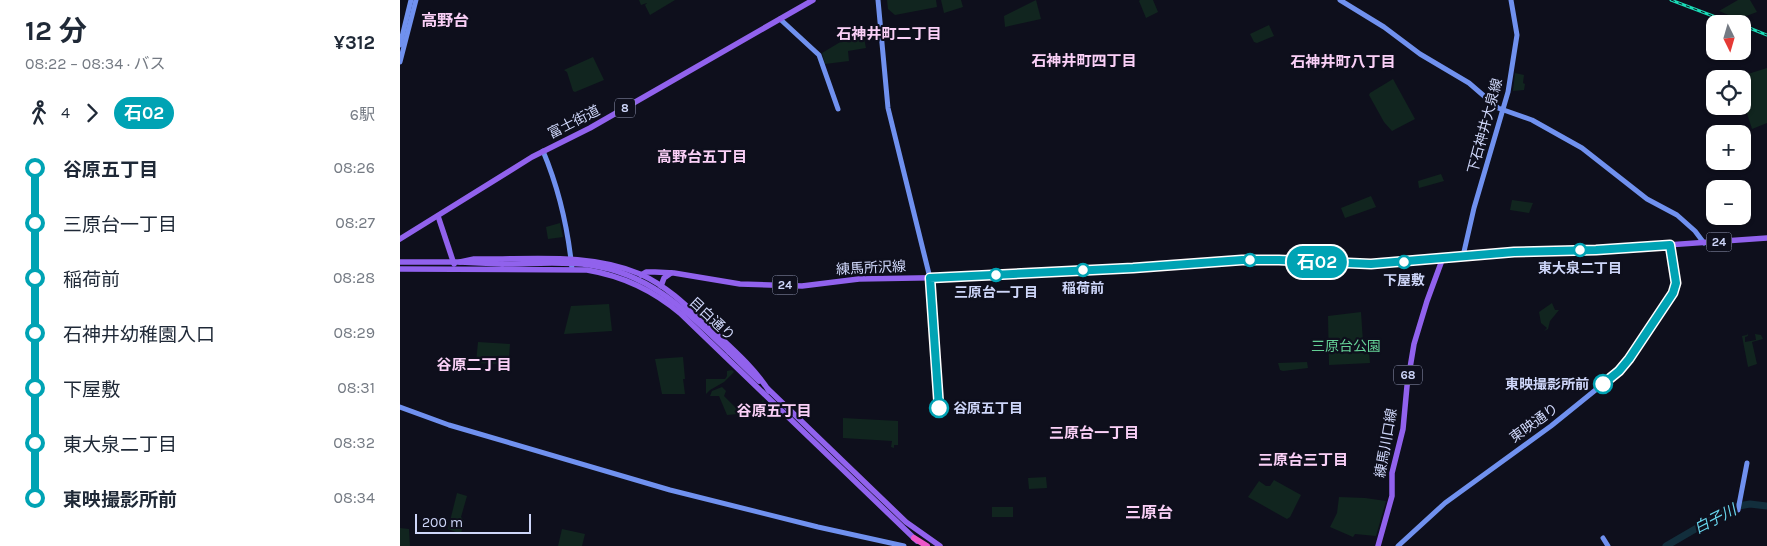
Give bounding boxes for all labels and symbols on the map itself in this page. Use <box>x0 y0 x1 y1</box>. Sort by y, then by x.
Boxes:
district label: 高野台 <box>421 11 469 30</box>
north arrow <box>1706 15 1751 60</box>
district label: 石神井町二丁目 <box>836 25 942 43</box>
district label: 石神井町四丁目 <box>1031 52 1137 70</box>
district label: 石神井町八丁目 <box>1290 53 1396 71</box>
street label: 下石神井大泉線 <box>1464 76 1506 176</box>
road number: 8 <box>615 99 635 118</box>
street label: 富士街道 <box>545 102 603 142</box>
district label: 高野台五丁目 <box>657 148 747 166</box>
road number: 24 <box>1706 232 1732 252</box>
marker: 東大泉二丁目 <box>1573 243 1587 257</box>
line badge: 石02 <box>1288 246 1346 278</box>
unlabelled marker <box>1243 253 1257 267</box>
marker: 下屋敷 <box>1397 255 1411 269</box>
street label: 練馬所沢線 <box>836 258 906 278</box>
place label: 東大泉二丁目 <box>1538 260 1622 277</box>
marker: 稲荷前 <box>1076 263 1090 277</box>
marker: 三原台一丁目 <box>989 268 1003 282</box>
place label: 下屋敷 <box>1383 272 1425 289</box>
road number: 24 <box>772 276 798 294</box>
place label: 稲荷前 <box>1062 280 1104 297</box>
place label: 三原台一丁目 <box>954 284 1038 301</box>
street label: 目白通り <box>686 294 738 344</box>
park label: 三原台公園 <box>1311 338 1381 355</box>
district label: 谷原二丁目 <box>436 356 512 374</box>
road number: 68 <box>1394 366 1422 384</box>
marker: 東映撮影所前 <box>1593 374 1613 394</box>
place label: 東映撮影所前 <box>1505 376 1589 393</box>
marker: 谷原五丁目 <box>929 398 949 418</box>
place label: 谷原五丁目 <box>953 400 1023 417</box>
street label: 東映通り <box>1506 400 1562 446</box>
district label: 谷原五丁目 <box>736 402 812 420</box>
street label: 練馬川口線 <box>1372 407 1400 479</box>
district label: 三原台一丁目 <box>1049 424 1139 442</box>
district label: 三原台三丁目 <box>1258 451 1348 469</box>
water label: 白子川 <box>1691 500 1741 537</box>
district label: 三原台 <box>1125 503 1173 522</box>
scale bar <box>415 511 531 534</box>

